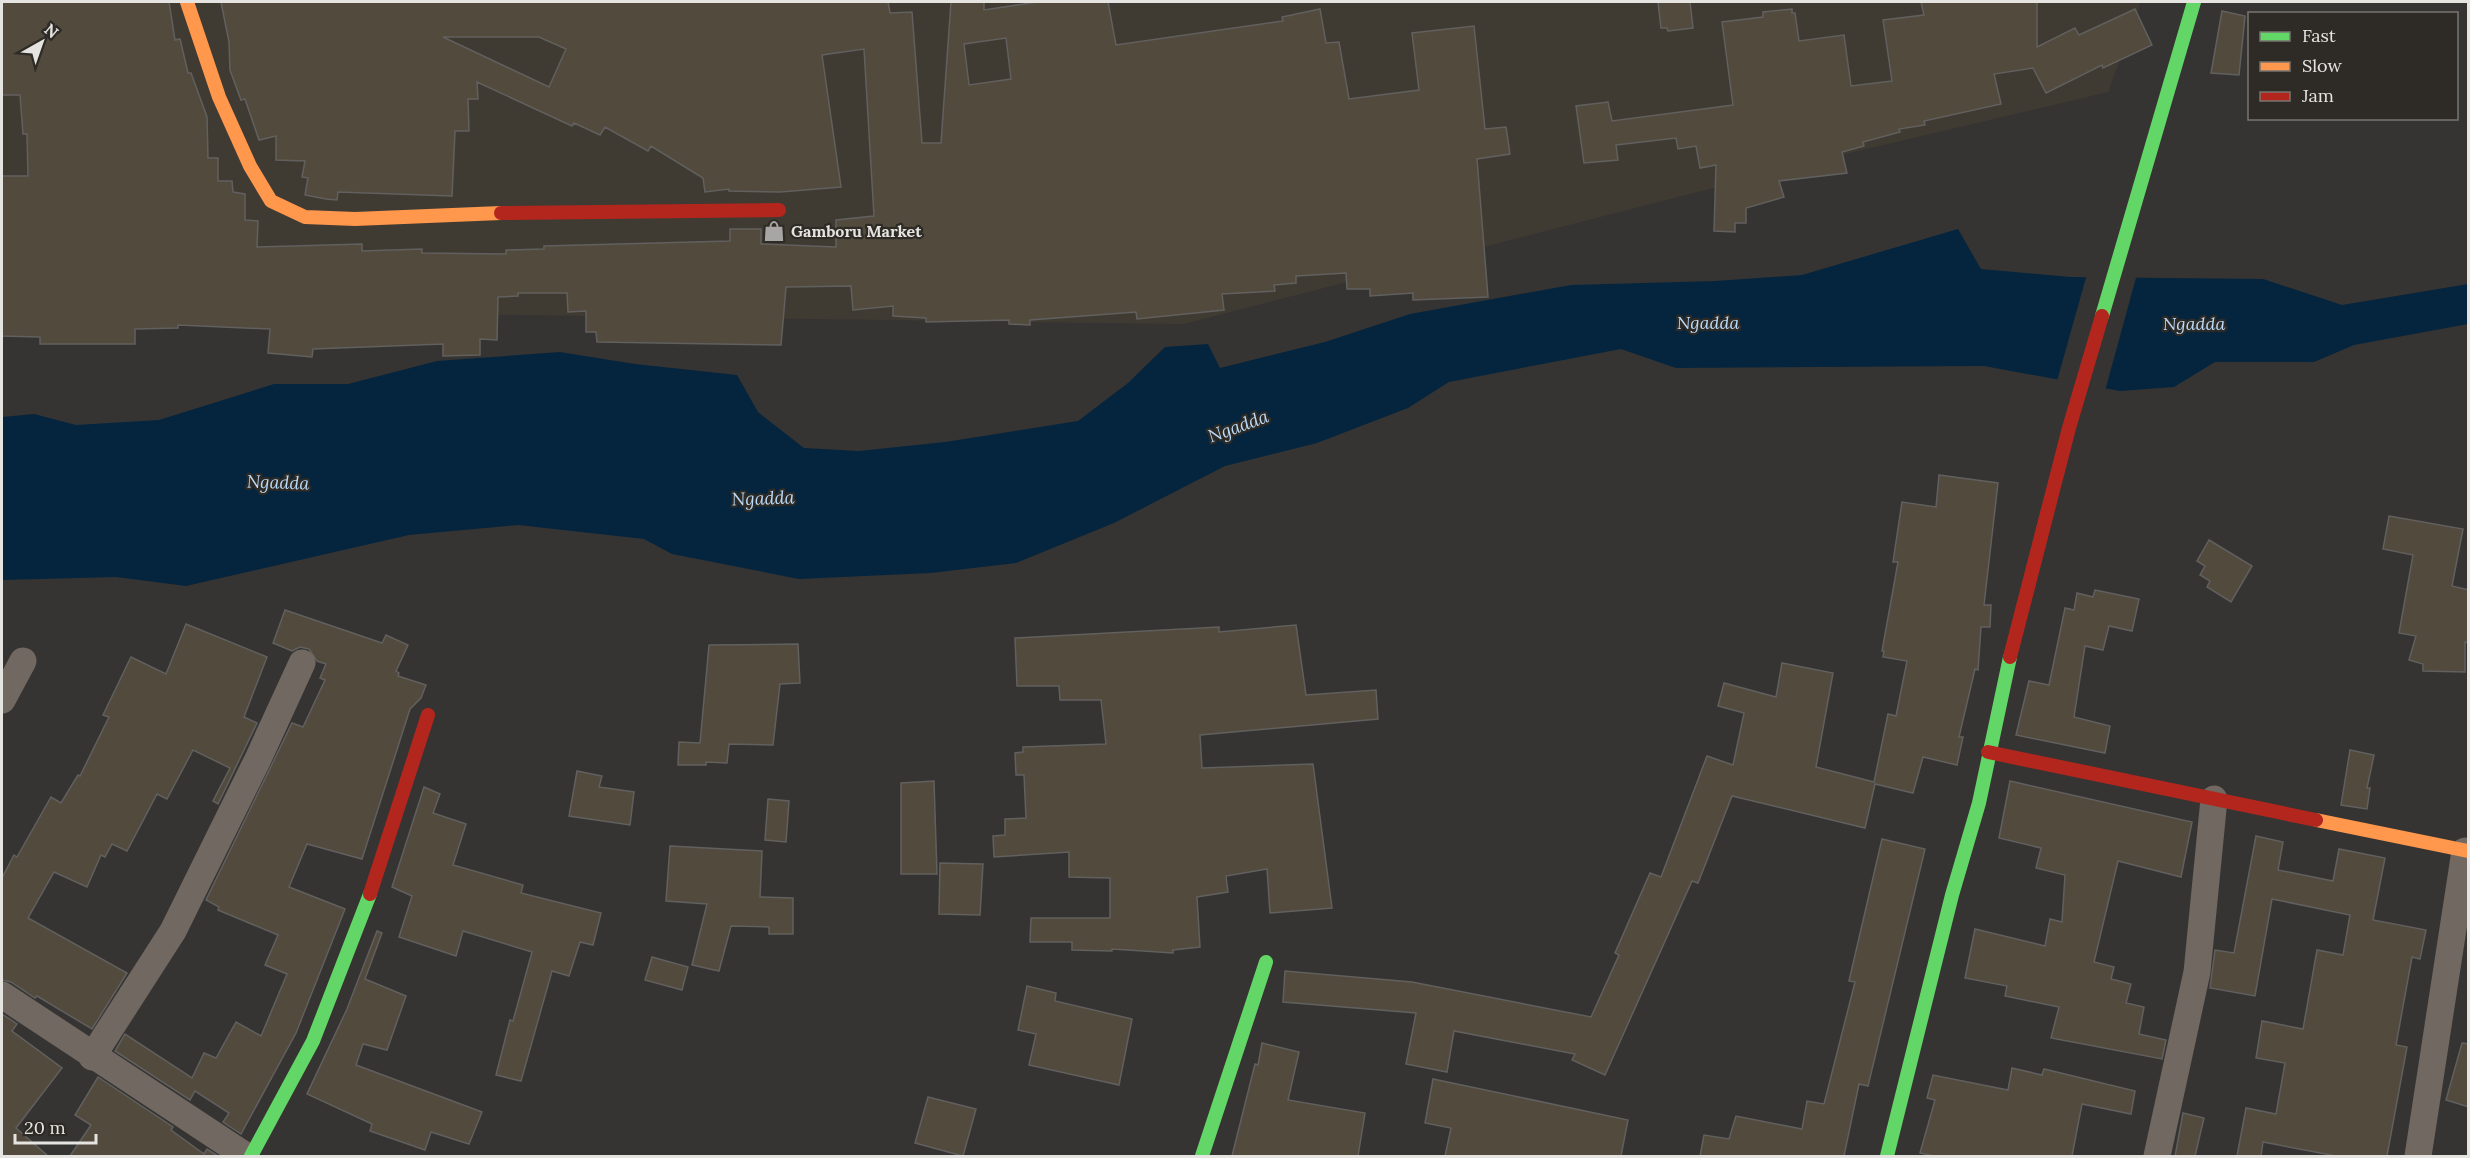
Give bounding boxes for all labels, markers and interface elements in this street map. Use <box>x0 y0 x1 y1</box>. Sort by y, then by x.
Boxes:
north arrow <box>12 12 72 72</box>
legend <box>2248 12 2458 120</box>
text: N <box>40 19 63 42</box>
text: Fast <box>2302 24 2336 47</box>
text: Slow <box>2302 54 2342 77</box>
text: Jam <box>2301 84 2334 107</box>
shop icon: Gamboru Market <box>762 219 786 243</box>
place label: Gamboru Market <box>791 221 922 241</box>
water label: Ngadda <box>1677 311 1740 334</box>
water label: Ngadda <box>2163 312 2226 335</box>
water label: Ngadda <box>1205 404 1272 448</box>
water label: Ngadda <box>246 469 310 495</box>
water label: Ngadda <box>731 485 795 511</box>
scale bar <box>15 1107 96 1145</box>
text: 20 m <box>24 1116 66 1139</box>

